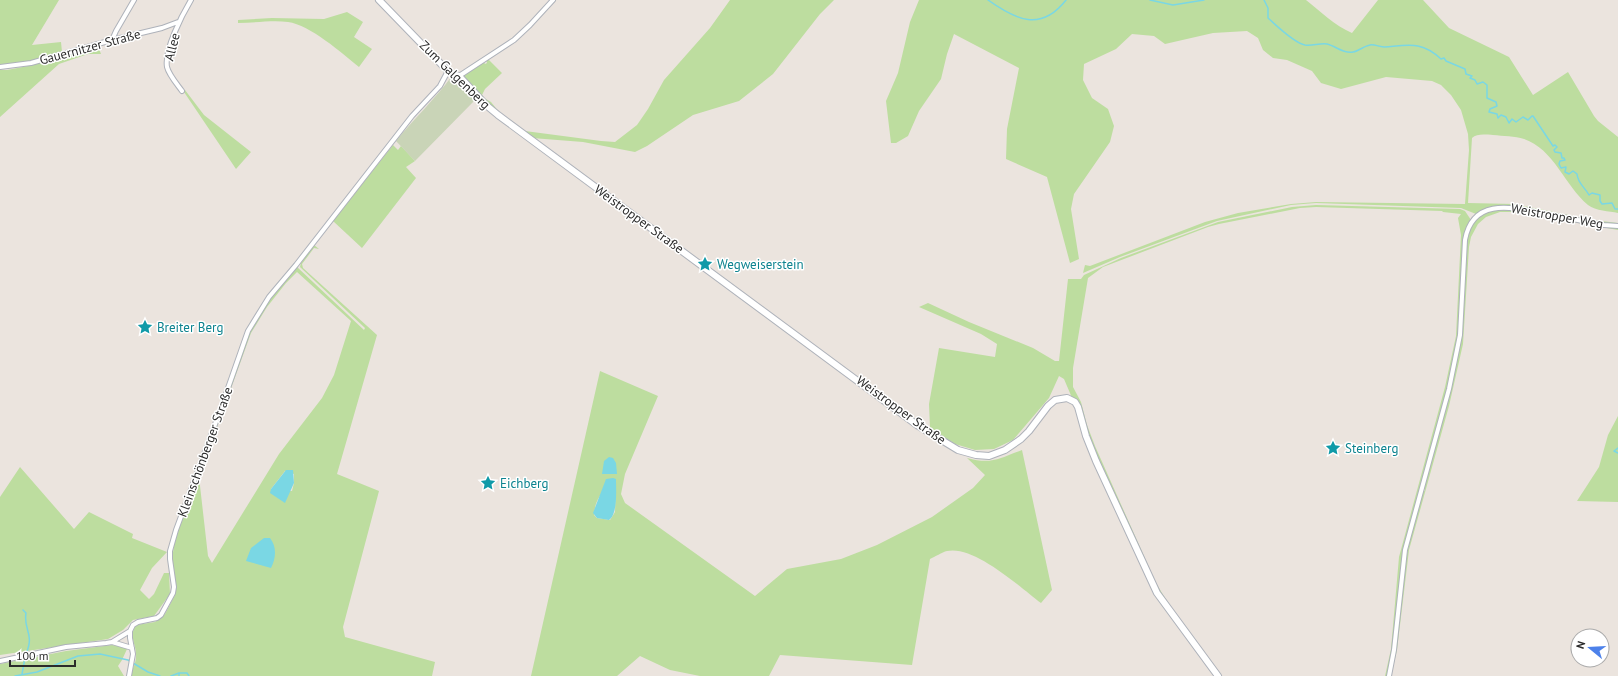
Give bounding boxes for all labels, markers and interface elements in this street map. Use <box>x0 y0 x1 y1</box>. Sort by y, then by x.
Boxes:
street label: Gauernitzer Straße <box>38 25 142 69</box>
street label: Allee <box>160 31 184 63</box>
street label: Zum Galgenberg <box>416 37 494 113</box>
street label: Weistropper Straße <box>591 181 687 257</box>
street label: Weistropper Weg <box>1509 200 1605 232</box>
place icon: Wegweiserstein <box>696 255 714 273</box>
place label: Wegweiserstein <box>717 256 804 273</box>
place icon: Breiter Berg <box>136 318 154 336</box>
place label: Breiter Berg <box>157 319 223 336</box>
street label: Weistropper Straße <box>853 372 949 448</box>
street label: Kleinschönberger Straße <box>174 385 236 519</box>
place icon: Steinberg <box>1324 439 1342 457</box>
place label: Steinberg <box>1345 440 1398 457</box>
place icon: Eichberg <box>479 474 497 492</box>
place label: Eichberg <box>500 475 548 492</box>
north arrow <box>1570 628 1610 668</box>
text: N <box>1573 639 1588 651</box>
scale bar <box>10 642 75 668</box>
text: 100 m <box>16 648 49 663</box>

